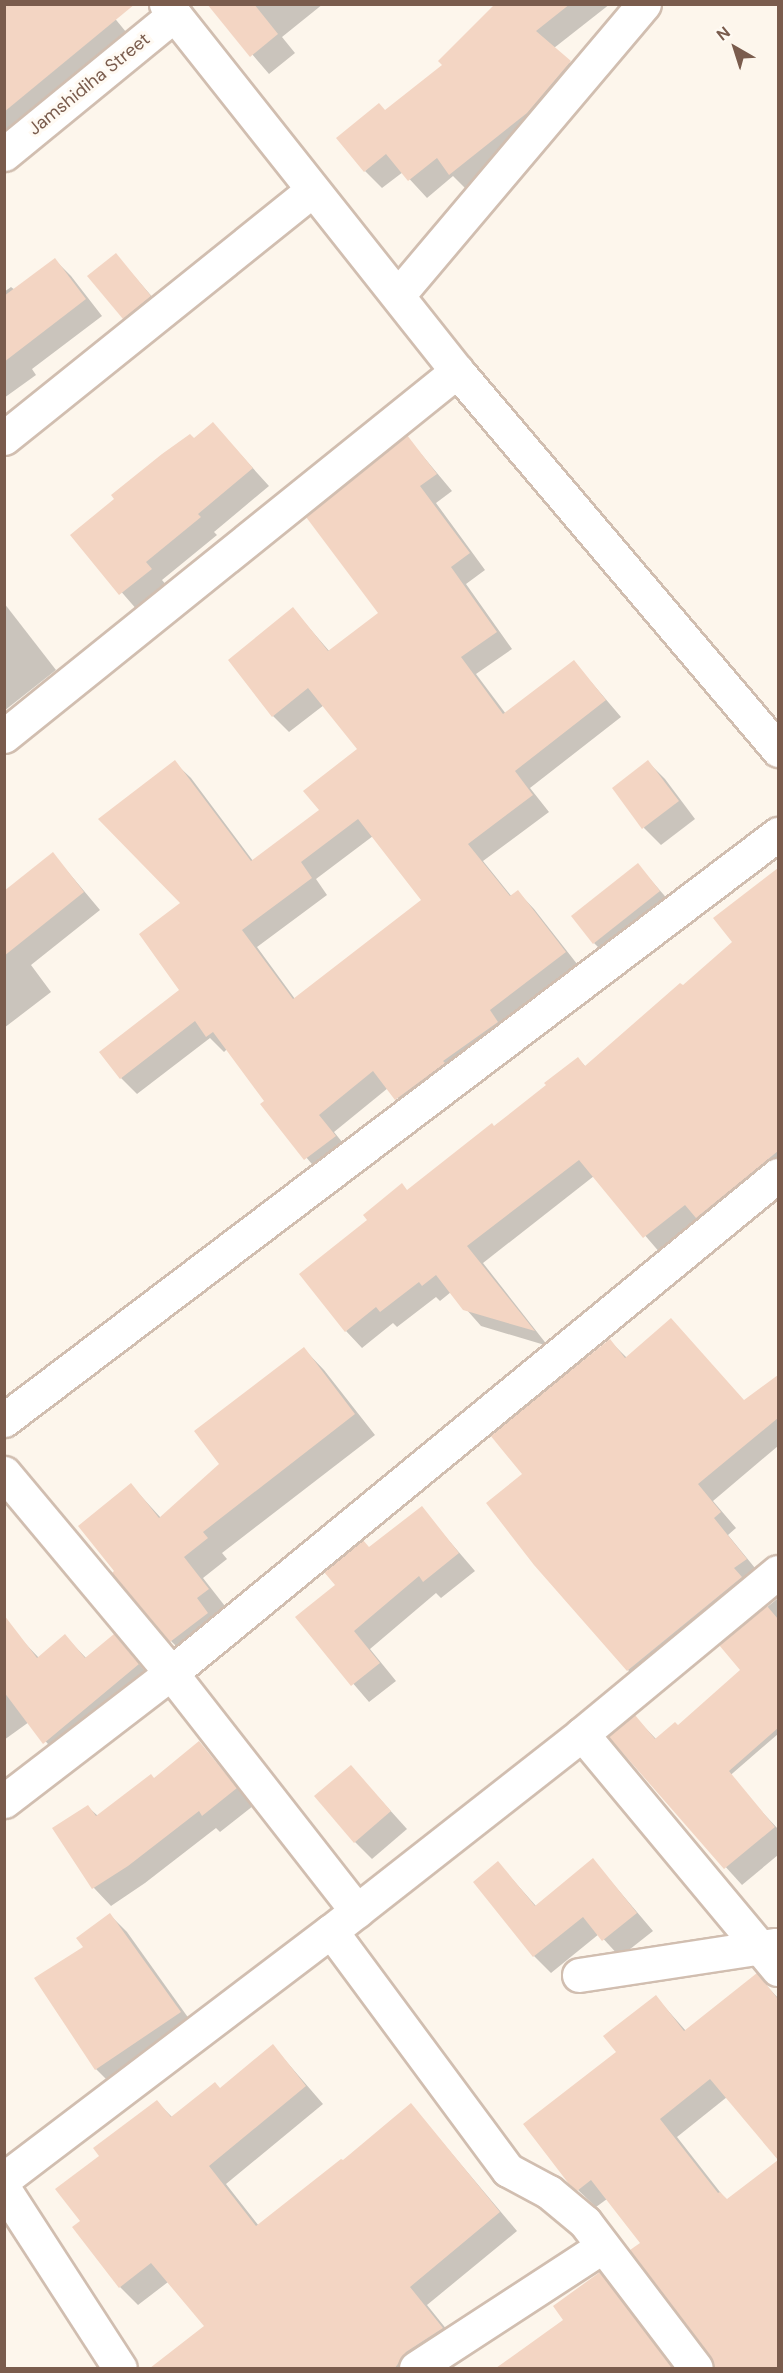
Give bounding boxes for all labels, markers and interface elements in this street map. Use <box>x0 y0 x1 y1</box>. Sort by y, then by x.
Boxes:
north arrow <box>705 18 765 78</box>
text: N <box>712 22 734 45</box>
street label: Jamshidiha Street <box>24 28 154 140</box>

